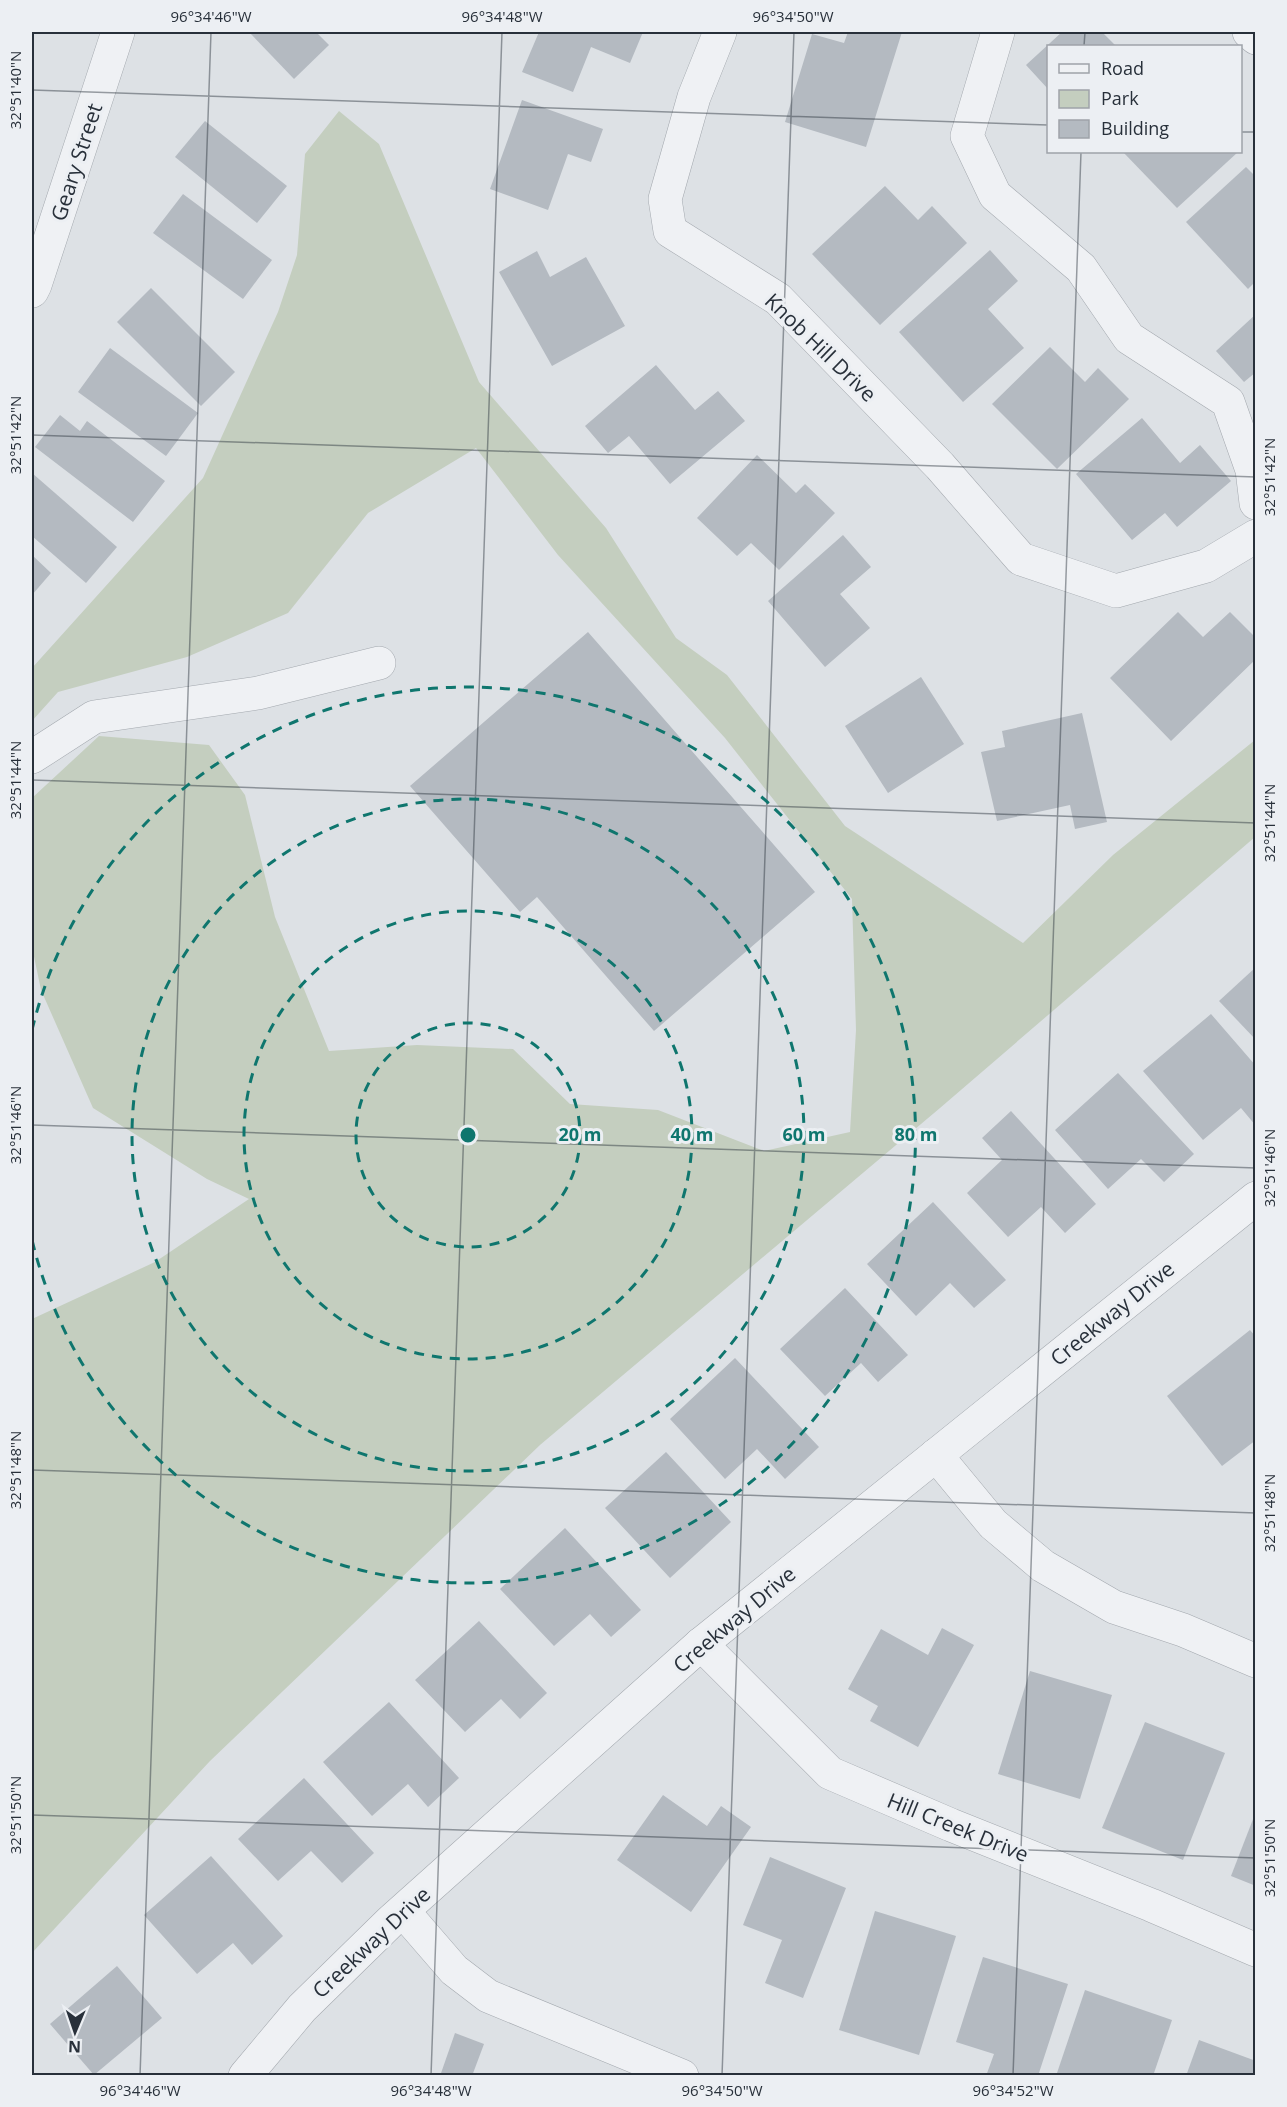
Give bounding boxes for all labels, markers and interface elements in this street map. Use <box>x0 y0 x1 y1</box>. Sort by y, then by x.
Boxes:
text: 96°34'46"W <box>171 6 252 26</box>
text: 96°34'48"W <box>462 6 543 26</box>
text: 96°34'50"W <box>753 6 834 26</box>
legend <box>1047 45 1242 153</box>
text: 32°51'40"N <box>5 51 25 129</box>
text: Road <box>1101 56 1144 80</box>
text: Park <box>1101 86 1139 110</box>
street label: Geary Street <box>44 100 108 224</box>
text: Building <box>1101 116 1169 140</box>
street label: Knob Hill Drive <box>759 287 883 407</box>
text: 32°51'42"N <box>5 396 25 474</box>
text: 32°51'42"N <box>1259 438 1279 516</box>
text: 32°51'44"N <box>5 741 25 819</box>
text: 32°51'44"N <box>1259 784 1279 862</box>
text: 32°51'46"N <box>5 1086 25 1164</box>
text: 20 m <box>559 1122 601 1146</box>
text: 40 m <box>671 1122 713 1146</box>
text: 60 m <box>783 1122 825 1146</box>
text: 80 m <box>895 1122 937 1146</box>
centre of rings <box>458 1125 478 1145</box>
text: 32°51'46"N <box>1259 1129 1279 1207</box>
street label: Creekway Drive <box>1044 1254 1180 1372</box>
text: 32°51'48"N <box>5 1431 25 1509</box>
text: 32°51'48"N <box>1259 1474 1279 1552</box>
street label: Creekway Drive <box>667 1560 801 1678</box>
text: 32°51'50"N <box>5 1776 25 1854</box>
street label: Hill Creek Drive <box>883 1786 1033 1868</box>
text: 32°51'50"N <box>1259 1819 1279 1897</box>
street label: Creekway Drive <box>306 1880 436 2004</box>
north arrow <box>45 2002 105 2062</box>
text: N <box>68 2036 81 2058</box>
text: 96°34'46"W <box>100 2080 181 2100</box>
text: 96°34'48"W <box>391 2080 472 2100</box>
text: 96°34'50"W <box>682 2080 763 2100</box>
text: 96°34'52"W <box>973 2080 1054 2100</box>

